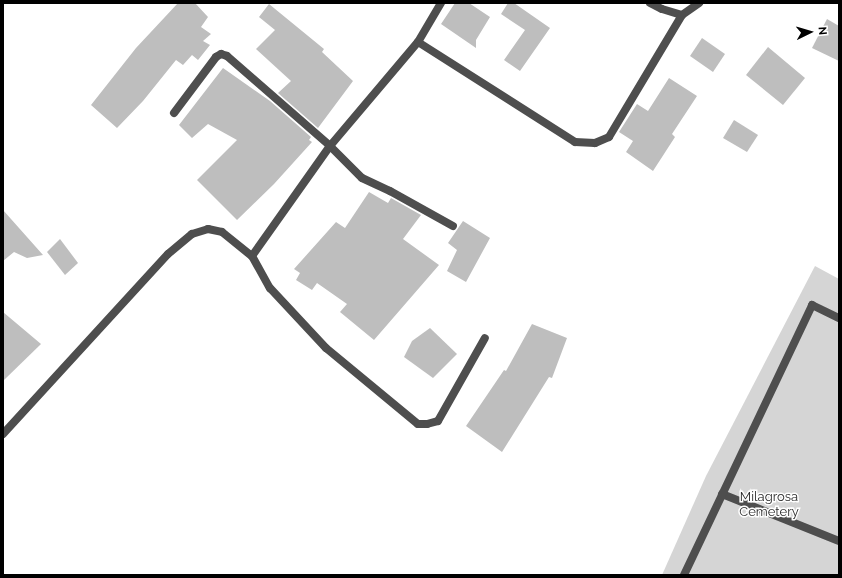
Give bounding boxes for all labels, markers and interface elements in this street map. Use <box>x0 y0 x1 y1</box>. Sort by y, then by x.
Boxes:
north arrow <box>790 12 830 52</box>
text: N <box>816 26 829 36</box>
park label: Milagrosa Cemetery <box>739 490 799 521</box>

